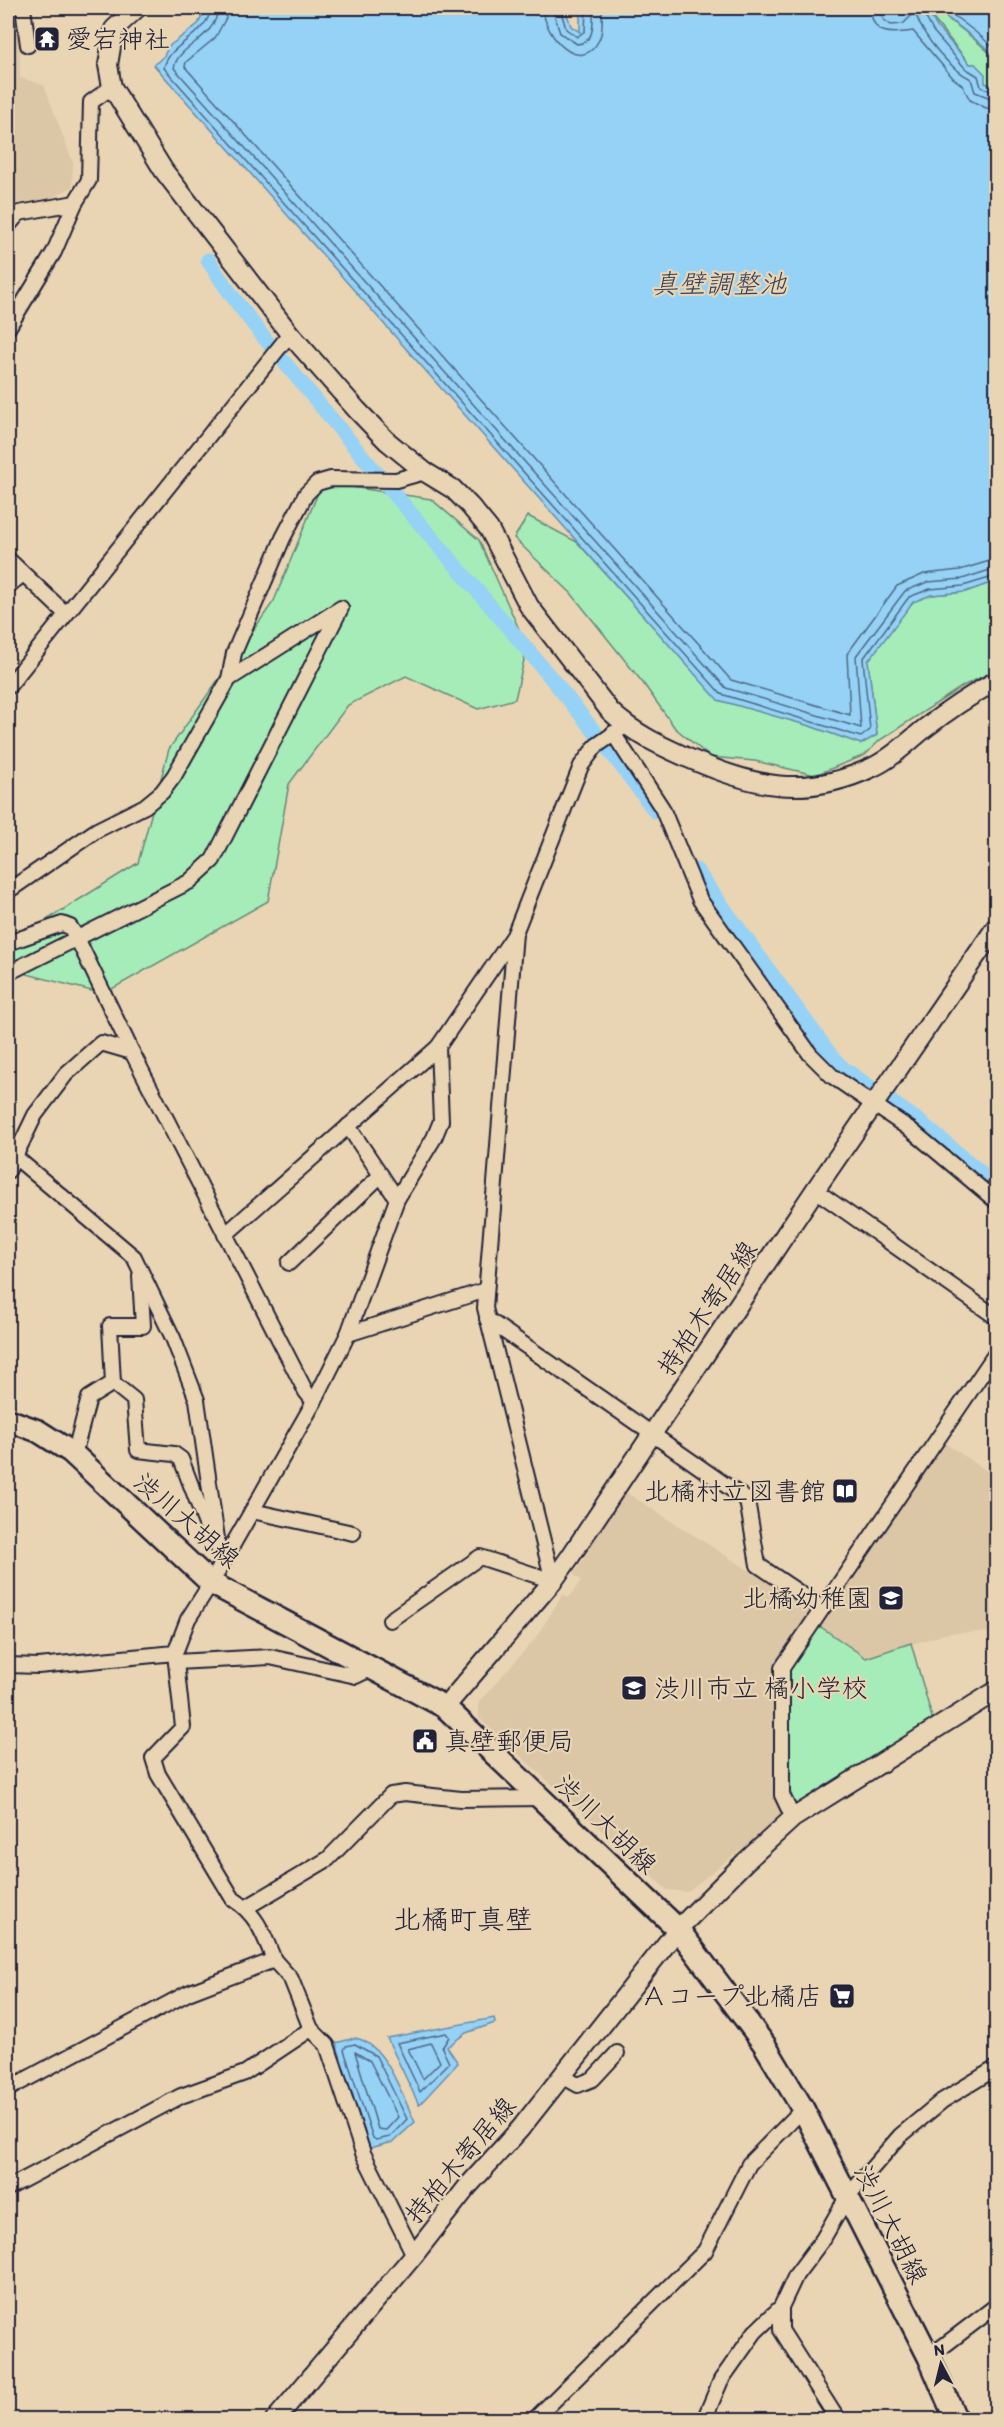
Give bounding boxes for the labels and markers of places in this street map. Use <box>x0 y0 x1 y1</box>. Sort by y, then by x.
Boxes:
place label: 愛宕神社 <box>66 23 170 55</box>
temple icon: 愛宕神社 <box>32 24 62 54</box>
place label: 北橘村立図書館 <box>644 1475 826 1507</box>
library icon: 北橘村立図書館 <box>830 1476 860 1506</box>
place label: 北橘幼稚園 <box>742 1582 872 1614</box>
school or university icon: 北橘幼稚園 <box>876 1583 906 1613</box>
place label: 渋川市立 橘小学校 <box>654 1672 868 1704</box>
school or university icon: 渋川市立 橘小学校 <box>619 1673 649 1703</box>
place label: 真壁郵便局 <box>444 1725 574 1757</box>
public building icon: 真壁郵便局 <box>410 1726 440 1756</box>
place label: Ａコープ北橘店 <box>641 1980 822 2012</box>
supermarket icon: Ａコープ北橘店 <box>827 1981 857 2011</box>

